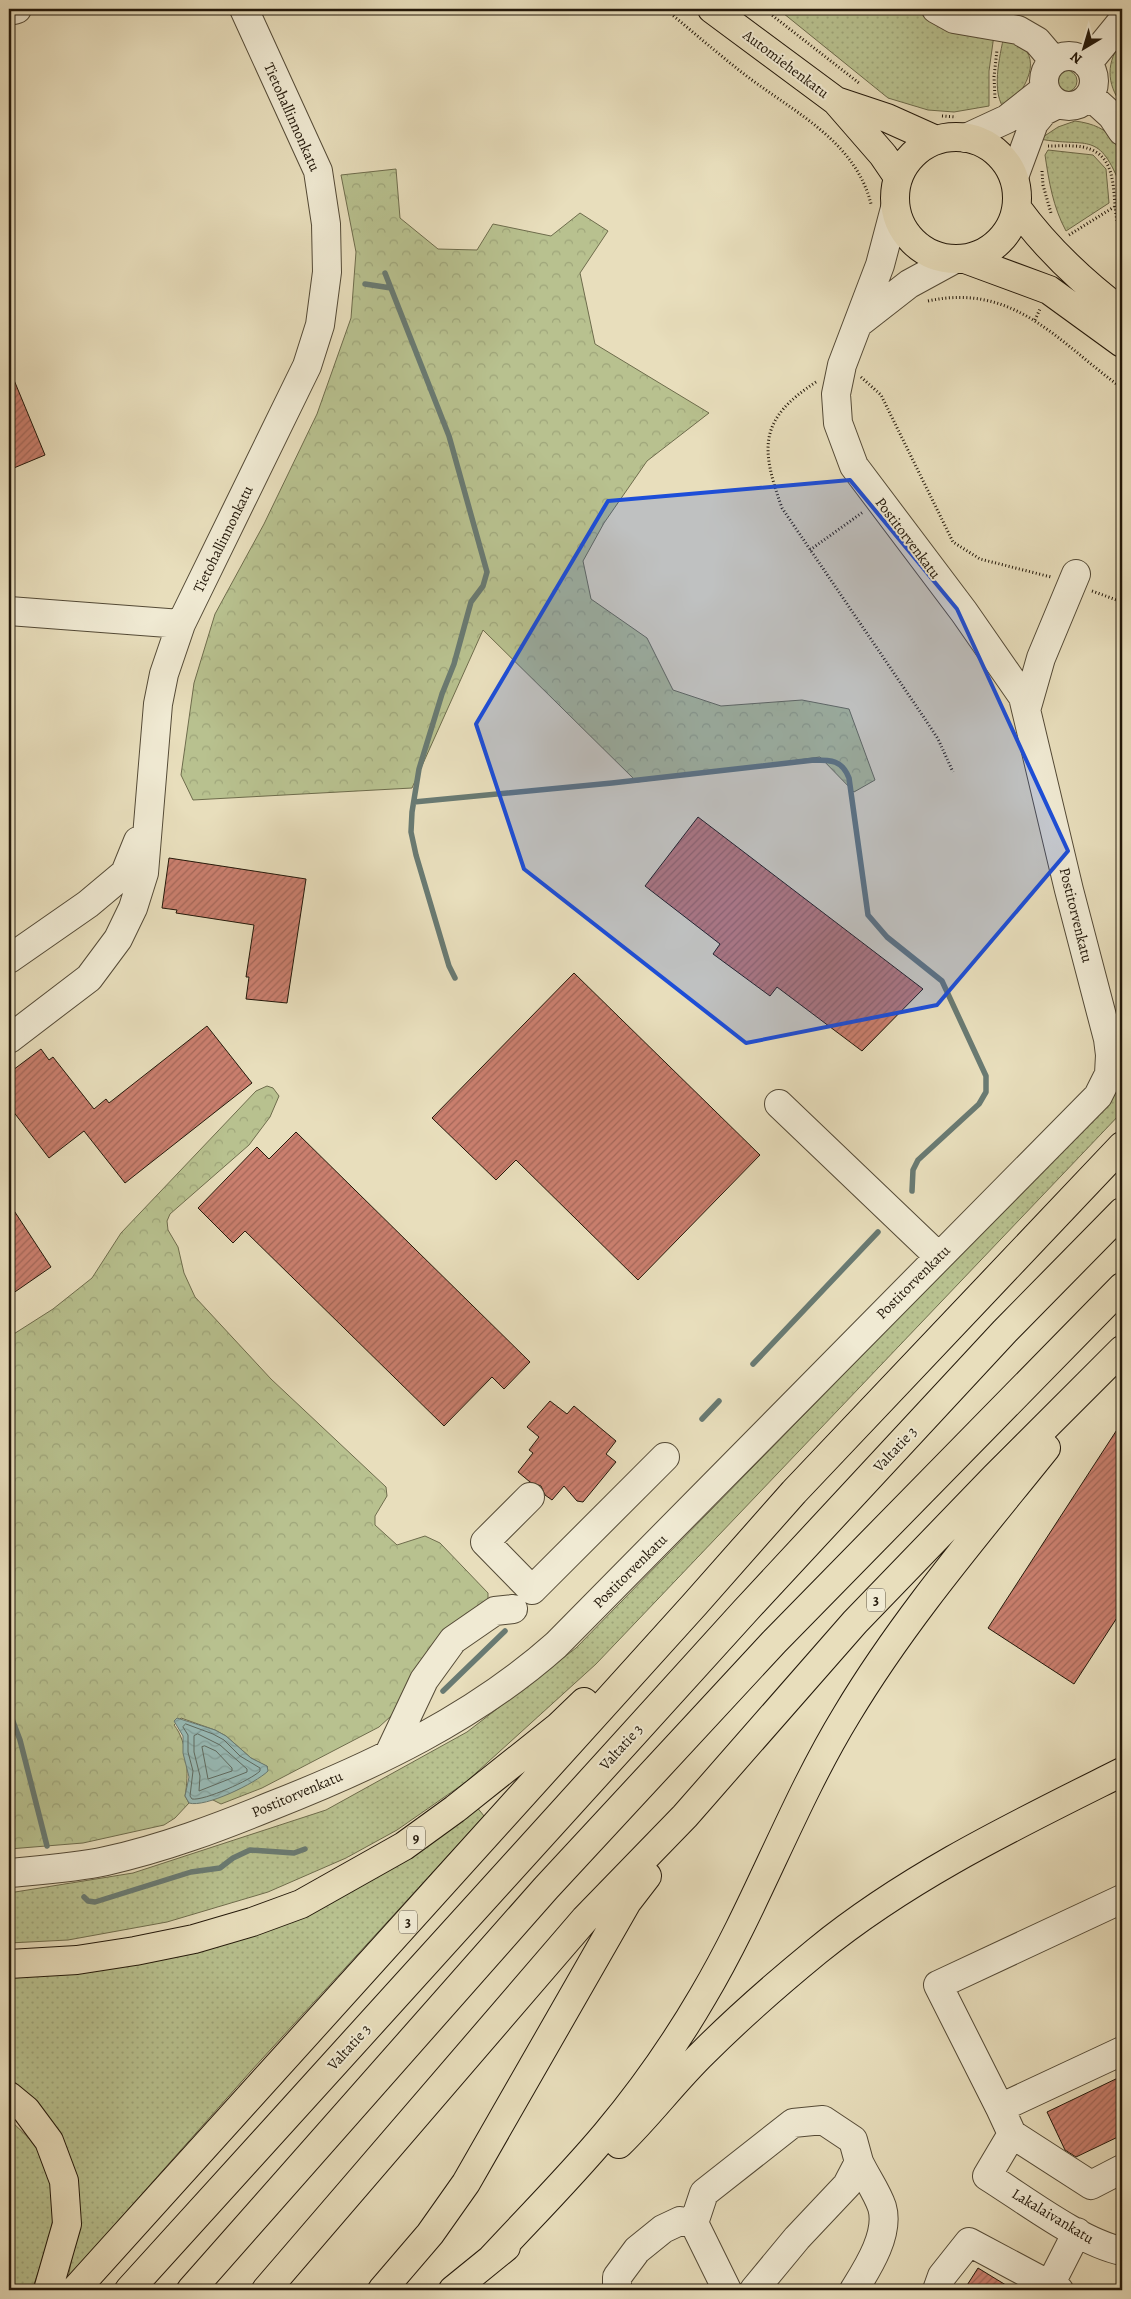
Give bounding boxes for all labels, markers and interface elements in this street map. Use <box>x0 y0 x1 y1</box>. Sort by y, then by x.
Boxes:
north arrow <box>1058 22 1108 72</box>
street label: Automiehenkatu <box>738 25 834 103</box>
text: N <box>1066 47 1086 68</box>
street label: Tietohallinnonkatu <box>259 59 325 175</box>
street label: Tietohallinnonkatu <box>188 481 258 596</box>
street label: Postitorvenkatu <box>871 493 946 584</box>
street label: Postitorvenkatu <box>1055 865 1098 965</box>
street label: Postitorvenkatu <box>872 1240 955 1323</box>
street label: Valtatie 3 <box>868 1422 921 1477</box>
street label: Postitorvenkatu <box>589 1529 672 1612</box>
road number: 3 <box>867 1588 885 1612</box>
street label: Valtatie 3 <box>594 1720 647 1775</box>
street label: Postitorvenkatu <box>248 1765 346 1822</box>
road number: 9 <box>407 1826 425 1850</box>
road number: 3 <box>399 1910 417 1934</box>
street label: Valtatie 3 <box>322 2020 375 2075</box>
street label: Lakalaivankatu <box>1008 2184 1099 2249</box>

